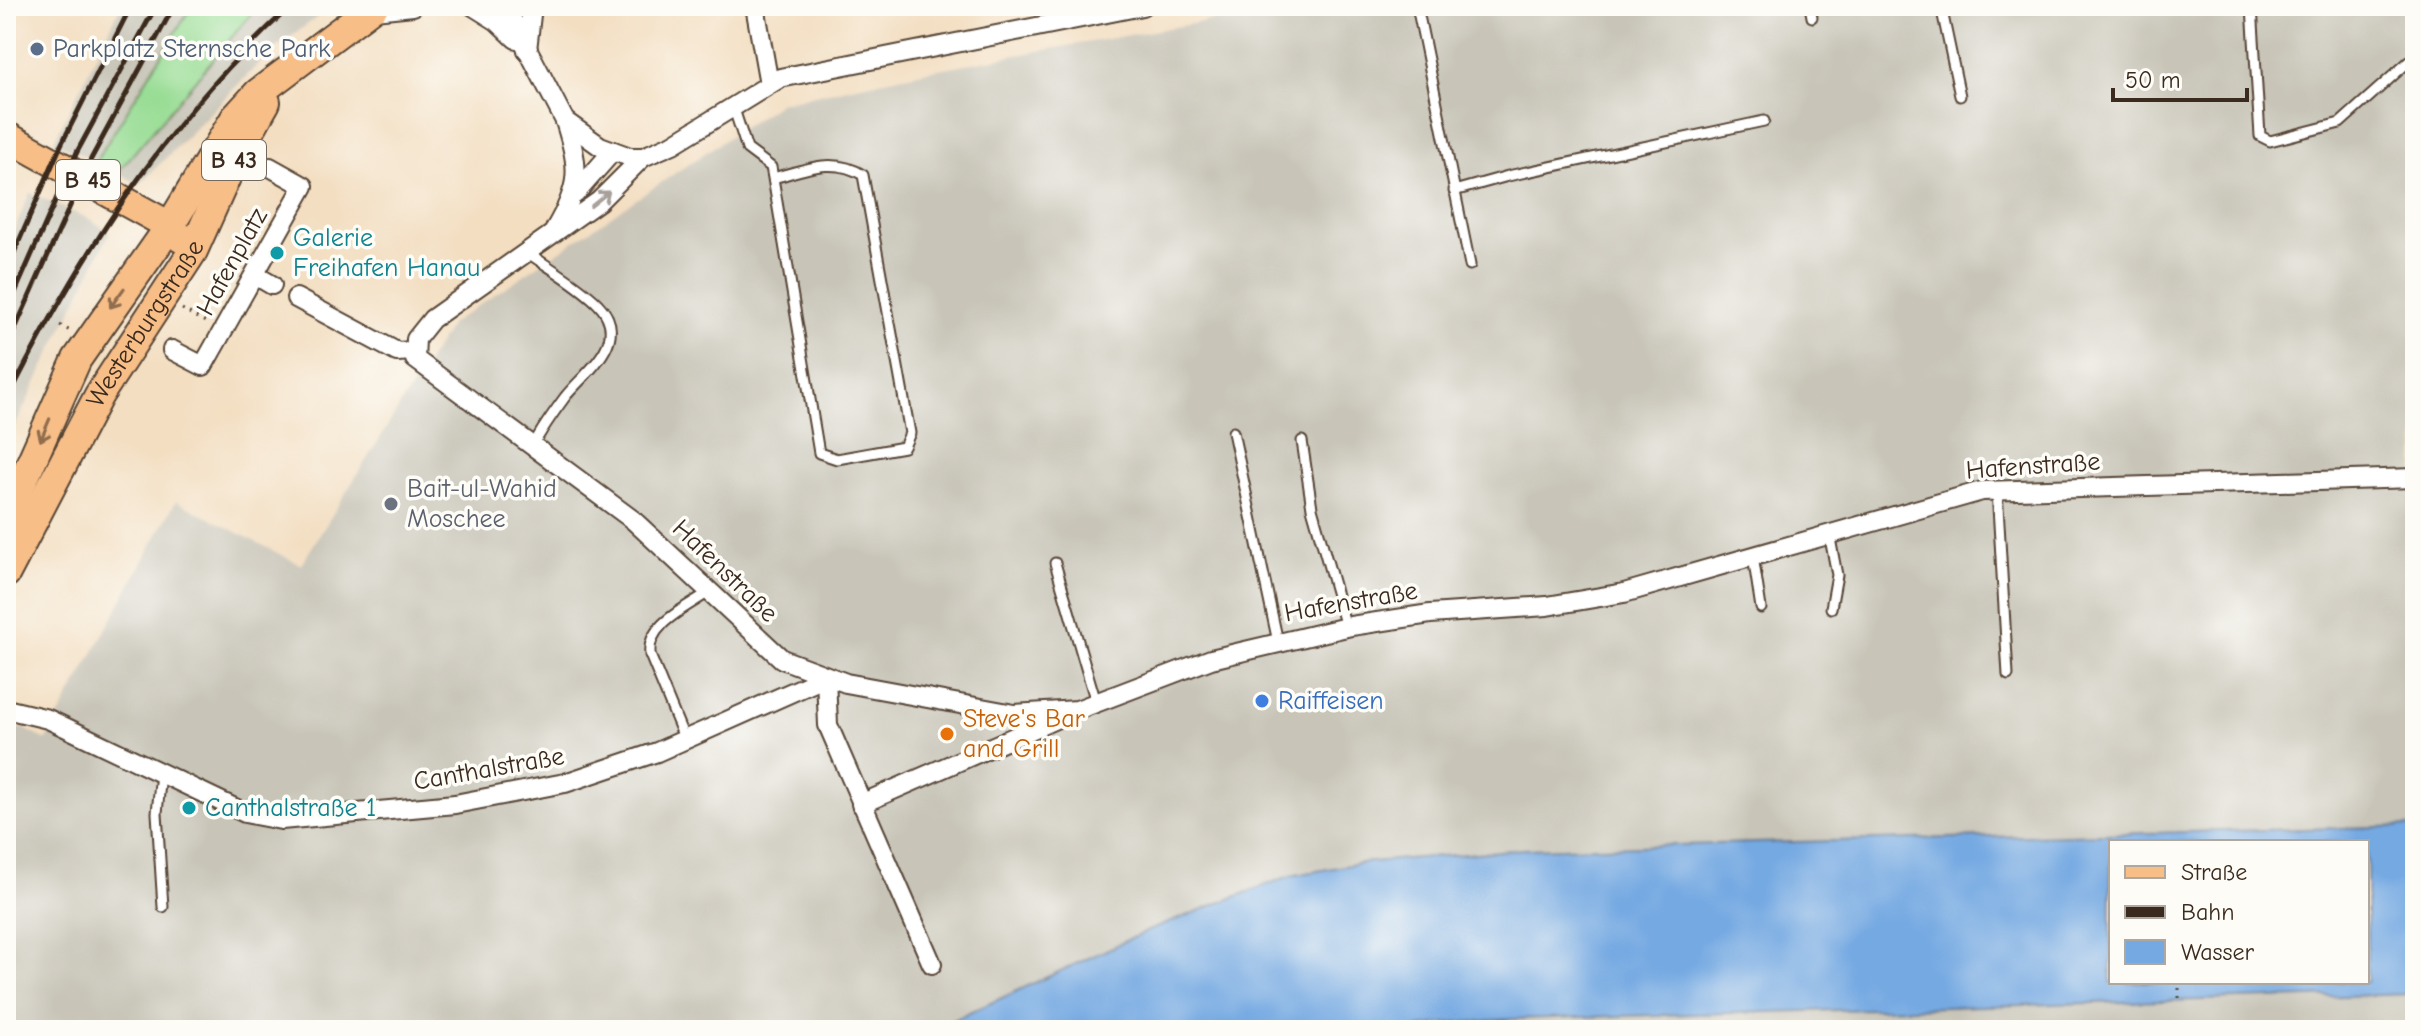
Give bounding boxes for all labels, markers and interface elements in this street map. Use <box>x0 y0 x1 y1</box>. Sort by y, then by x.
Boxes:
place label: Parkplatz Sternsche Park <box>53 34 331 64</box>
marker: Parkplatz Sternsche Park <box>28 40 46 58</box>
scale bar <box>2113 52 2247 102</box>
text: 50 m <box>2125 66 2181 94</box>
road number: B 43 <box>202 140 266 180</box>
road number: B 45 <box>56 160 120 200</box>
one-way arrow <box>589 190 610 208</box>
street label: Hafenplatz <box>190 203 274 321</box>
place label: Galerie Freihafen Hanau <box>293 223 480 283</box>
street label: Westerburgstraße <box>80 236 211 412</box>
marker: Galerie Freihafen Hanau <box>268 244 286 262</box>
one-way arrow <box>109 287 126 308</box>
one-way arrow <box>36 417 51 442</box>
street label: Hafenstraße <box>1965 446 2101 486</box>
place label: Bait-ul-Wahid Moschee <box>407 474 557 534</box>
marker: Bait-ul-Wahid Moschee <box>382 495 400 513</box>
street label: Hafenstraße <box>666 513 784 629</box>
street label: Hafenstraße <box>1282 576 1420 628</box>
place label: Raiffeisen <box>1278 686 1384 716</box>
marker: Raiffeisen <box>1253 692 1271 710</box>
place label: Steve's Bar and Grill <box>963 704 1086 764</box>
marker: Steve's Bar and Grill <box>938 725 956 743</box>
street label: Canthalstraße <box>411 741 567 797</box>
place label: Canthalstraße 1 <box>205 793 376 823</box>
marker: Canthalstraße 1 <box>180 799 198 817</box>
legend <box>2109 840 2369 984</box>
text: Straße <box>2181 858 2247 886</box>
text: Bahn <box>2181 898 2234 926</box>
text: Wasser <box>2181 938 2254 966</box>

